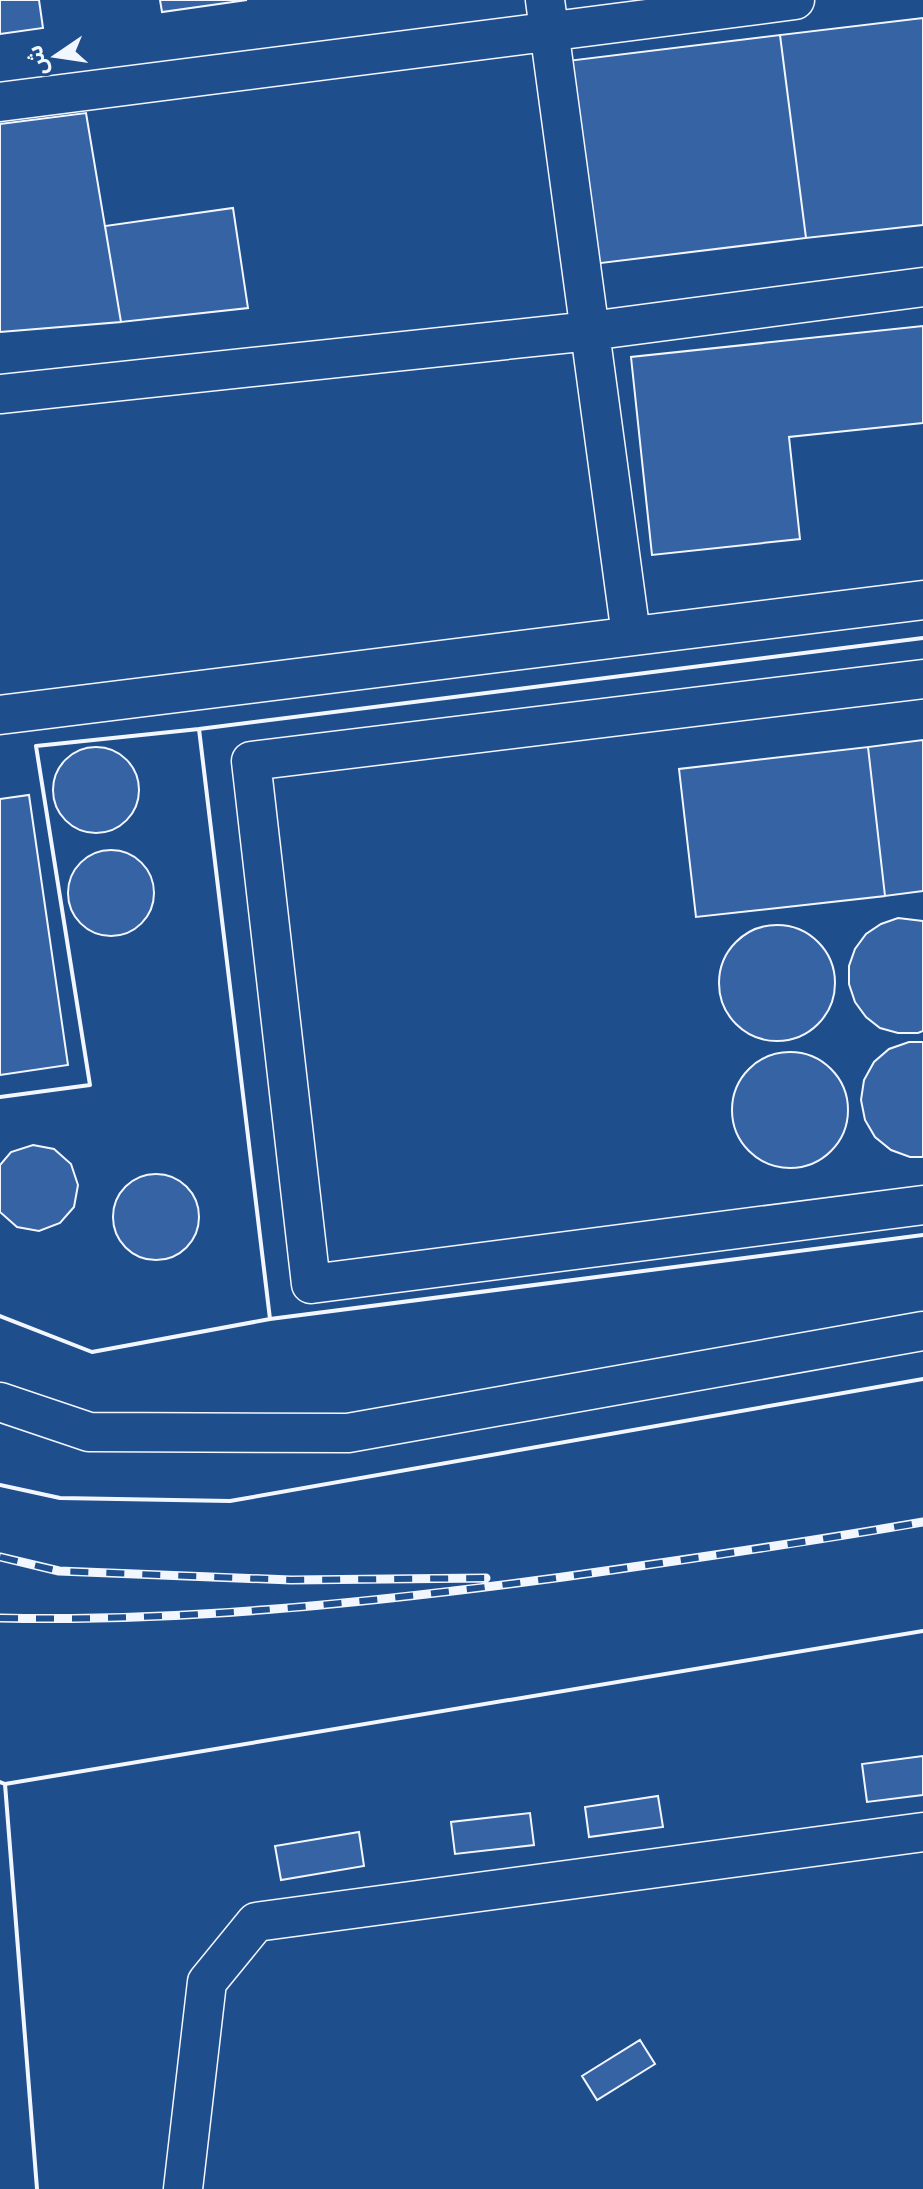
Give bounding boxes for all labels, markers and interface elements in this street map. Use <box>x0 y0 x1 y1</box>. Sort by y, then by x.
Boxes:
north arrow <box>16 16 96 96</box>
text: ش <box>21 43 53 78</box>

